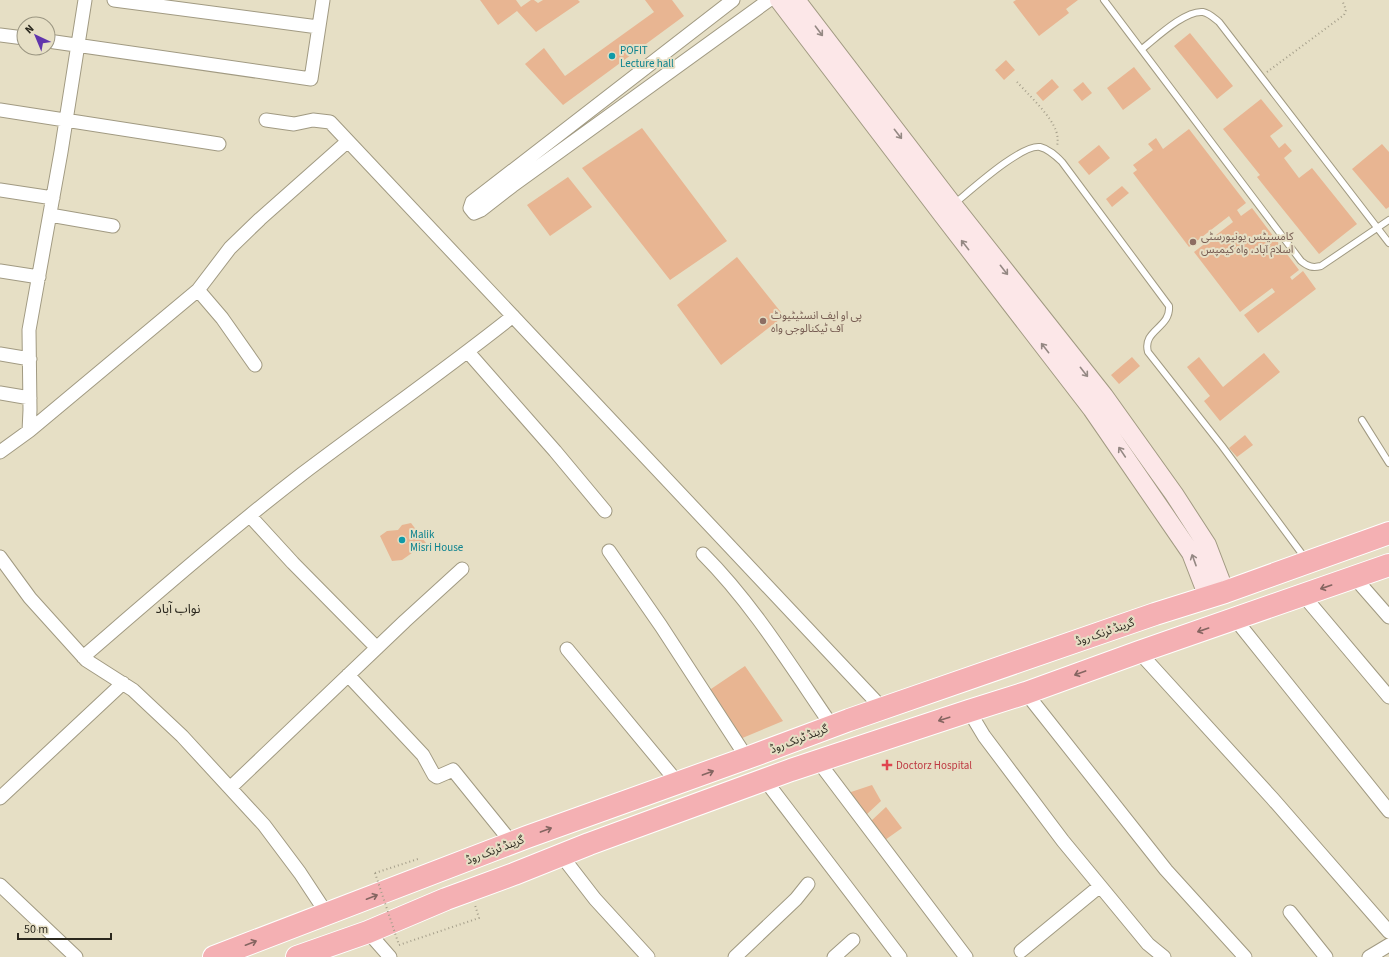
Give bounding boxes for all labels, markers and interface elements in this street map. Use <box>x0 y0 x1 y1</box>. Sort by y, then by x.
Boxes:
north arrow <box>16 16 56 56</box>
text: N <box>22 21 37 37</box>
one-way arrow <box>815 26 823 37</box>
place label: POFIT Lecture hall <box>620 43 674 71</box>
marker: POFIT Lecture hall <box>607 51 617 61</box>
one-way arrow <box>894 129 902 140</box>
place label: کامسیٹس یونیورسٹی اسلام آباد، واہ کیمپس <box>1201 229 1294 257</box>
marker: کامسیٹس یونیورسٹی اسلام آباد، واہ کیمپس <box>1188 237 1198 247</box>
one-way arrow <box>961 239 970 250</box>
one-way arrow <box>999 265 1008 276</box>
place label: پی او ایف انسٹیٹیوٹ آف ٹیکنالوجی واہ <box>771 308 862 336</box>
marker: پی او ایف انسٹیٹیوٹ آف ٹیکنالوجی واہ <box>758 316 768 326</box>
one-way arrow <box>1040 342 1049 353</box>
one-way arrow <box>1080 367 1089 378</box>
one-way arrow <box>1118 447 1126 458</box>
place label: Malik Misri House <box>410 527 464 555</box>
marker: Malik Misri House <box>397 535 407 545</box>
one-way arrow <box>1190 554 1197 567</box>
one-way arrow <box>1320 584 1332 592</box>
district label: نواب آباد <box>156 600 200 618</box>
street label: گرینڈ ٹرنک روڈ <box>1074 615 1137 649</box>
one-way arrow <box>1197 627 1210 634</box>
one-way arrow <box>1075 670 1087 678</box>
one-way arrow <box>938 716 951 723</box>
street label: گرینڈ ٹرنک روڈ <box>768 721 831 757</box>
place label: Doctorz Hospital <box>896 758 972 773</box>
marker: Doctorz Hospital <box>881 759 893 771</box>
one-way arrow <box>701 768 713 776</box>
one-way arrow <box>539 826 551 834</box>
street label: گرینڈ ٹرنک روڈ <box>464 832 527 868</box>
one-way arrow <box>366 893 378 901</box>
scale bar <box>18 915 111 941</box>
text: 50 m <box>24 921 48 938</box>
one-way arrow <box>244 939 256 947</box>

